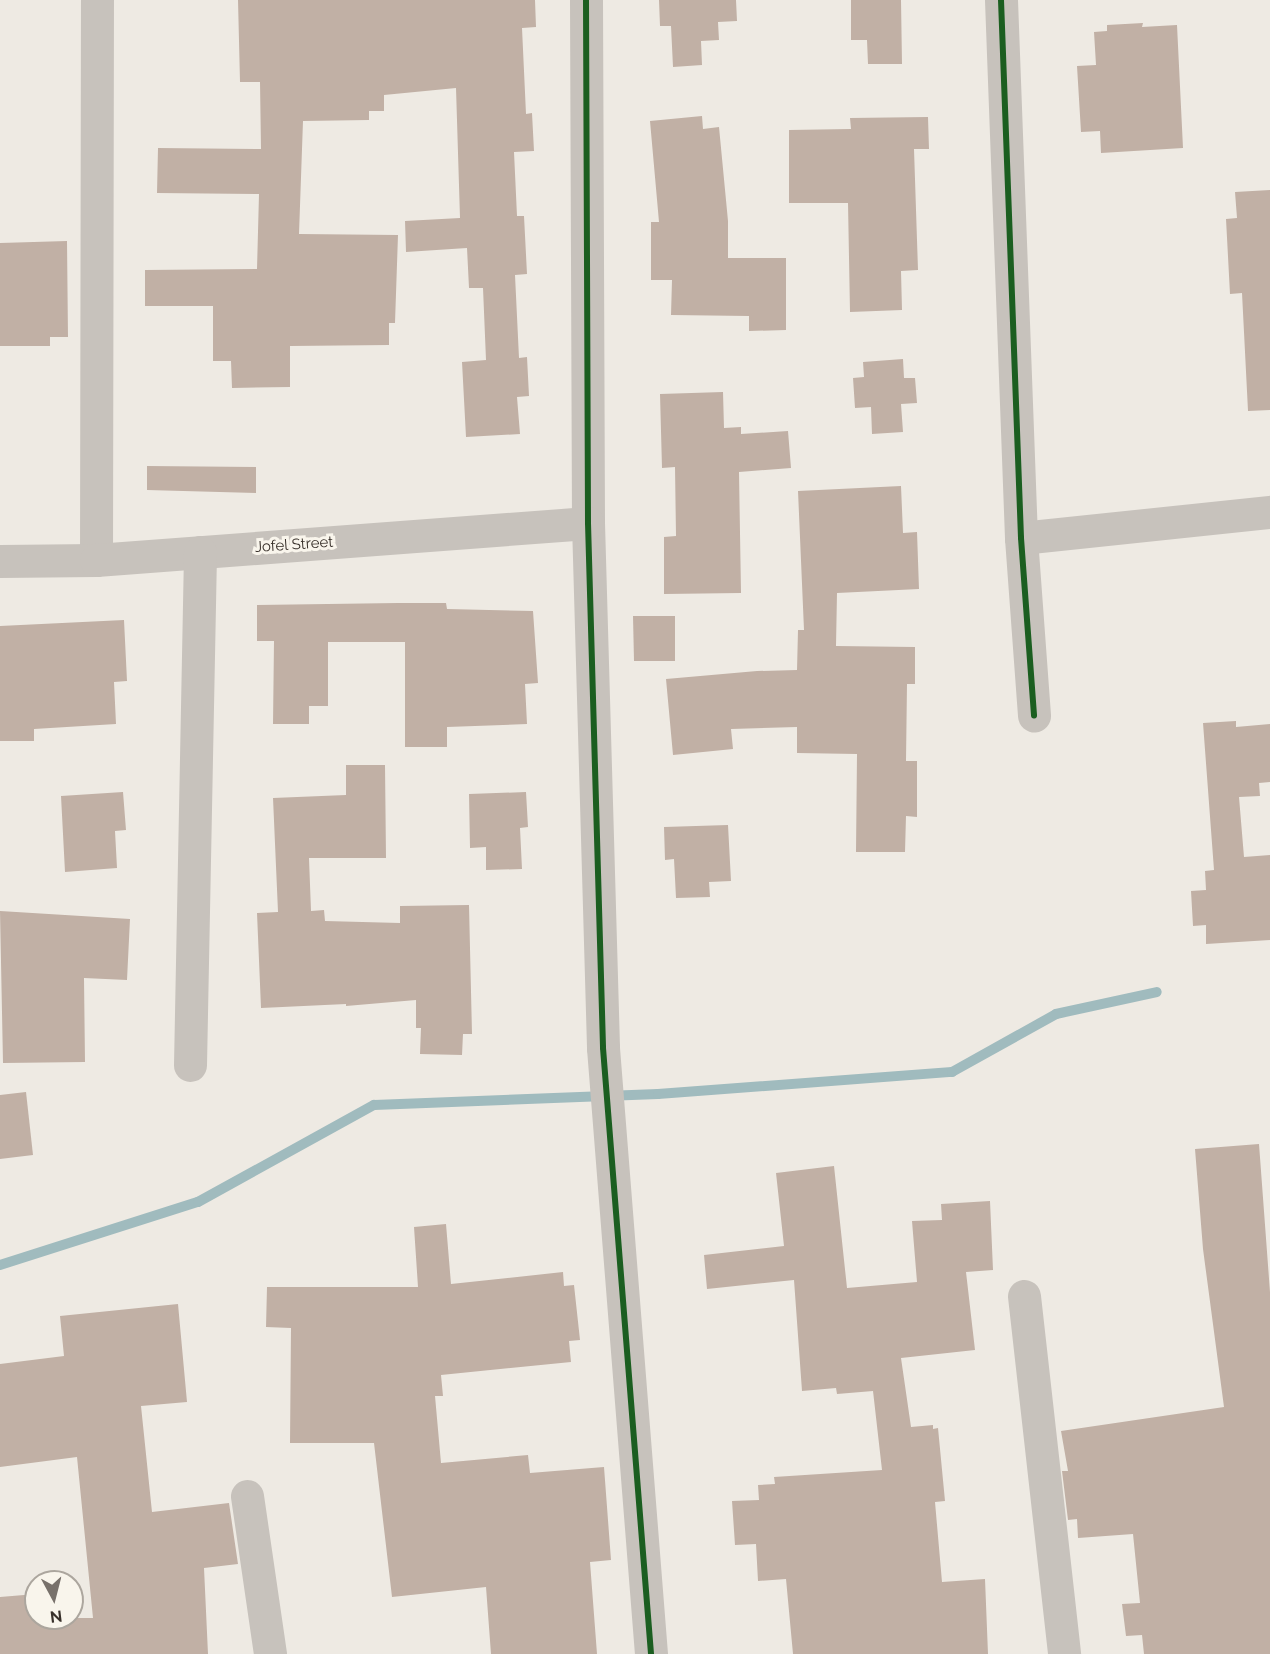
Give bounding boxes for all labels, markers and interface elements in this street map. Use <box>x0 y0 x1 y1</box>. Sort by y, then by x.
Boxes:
street label: Jofel Street <box>254 533 334 557</box>
north arrow <box>24 1570 84 1630</box>
text: N <box>49 1606 63 1627</box>

